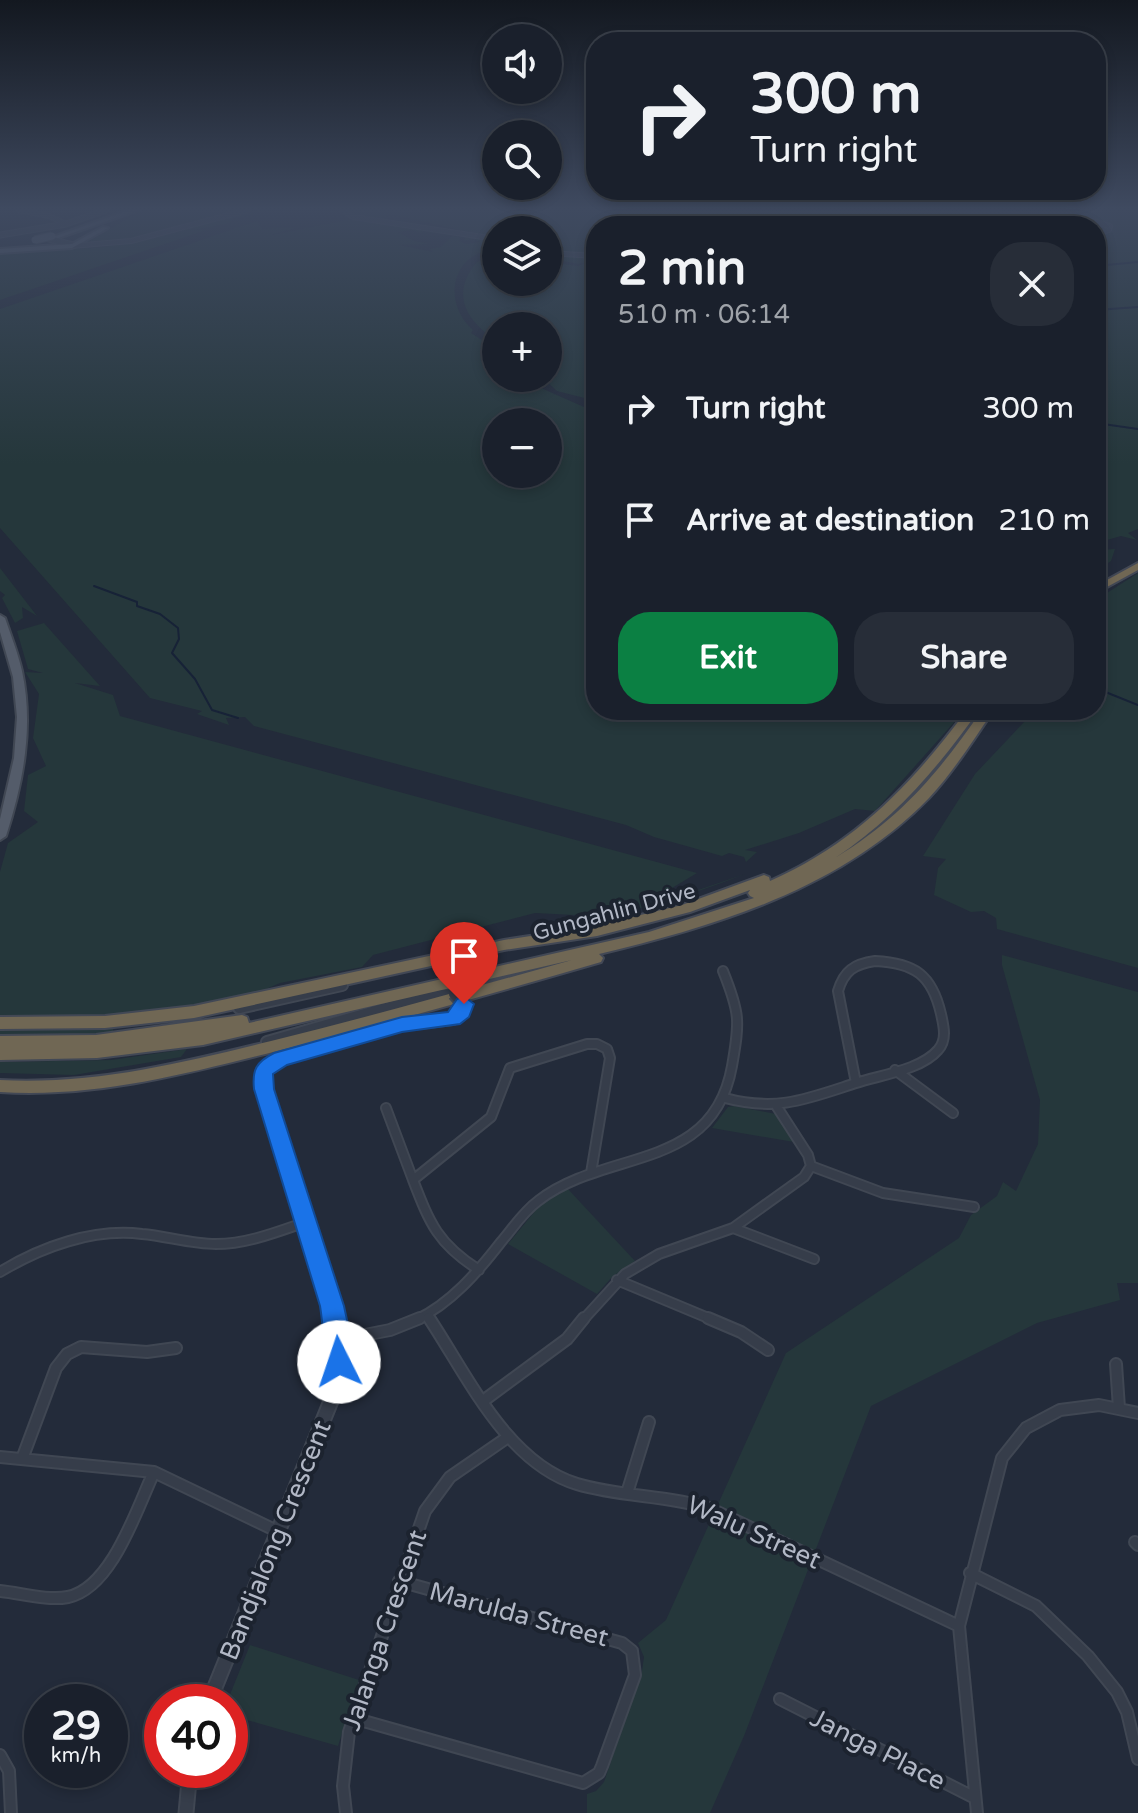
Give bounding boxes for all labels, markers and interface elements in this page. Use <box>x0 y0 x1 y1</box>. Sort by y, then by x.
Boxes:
map controls <box>482 24 562 488</box>
button: sound <box>482 24 562 104</box>
text: 300 m <box>750 61 921 128</box>
icon: right <box>618 64 722 168</box>
button: search <box>482 120 562 200</box>
text: Turn right <box>750 129 917 172</box>
button: layers <box>482 216 562 296</box>
text: 2 min <box>618 240 746 298</box>
button: close <box>990 242 1074 326</box>
text: 510 m · 06:14 <box>618 299 790 330</box>
button: + <box>482 312 562 392</box>
icon: right <box>618 386 662 430</box>
text: Turn right <box>686 390 826 427</box>
text: 300 m <box>982 390 1074 427</box>
button: − <box>482 408 562 488</box>
icon: arrive <box>618 498 662 542</box>
text: Arrive at destination <box>686 502 974 539</box>
text: 210 m <box>998 502 1090 539</box>
button: Exit <box>618 612 838 704</box>
button: Share <box>854 612 1074 704</box>
street label: Gungahlin Drive <box>530 878 698 946</box>
pin <box>430 922 498 1004</box>
icon: arrive <box>442 934 486 978</box>
position arrow <box>297 1320 381 1404</box>
street label: Bandjalong Crescent <box>213 1416 338 1665</box>
street label: Walu Street <box>682 1489 826 1576</box>
street label: Jalanga Crescent <box>336 1526 433 1734</box>
street label: Marulda Street <box>426 1576 612 1653</box>
speed limit sign: 40 <box>144 1684 248 1788</box>
text: 29 <box>51 1702 101 1750</box>
street label: Janga Place <box>805 1702 950 1797</box>
text: km/h <box>51 1744 101 1768</box>

